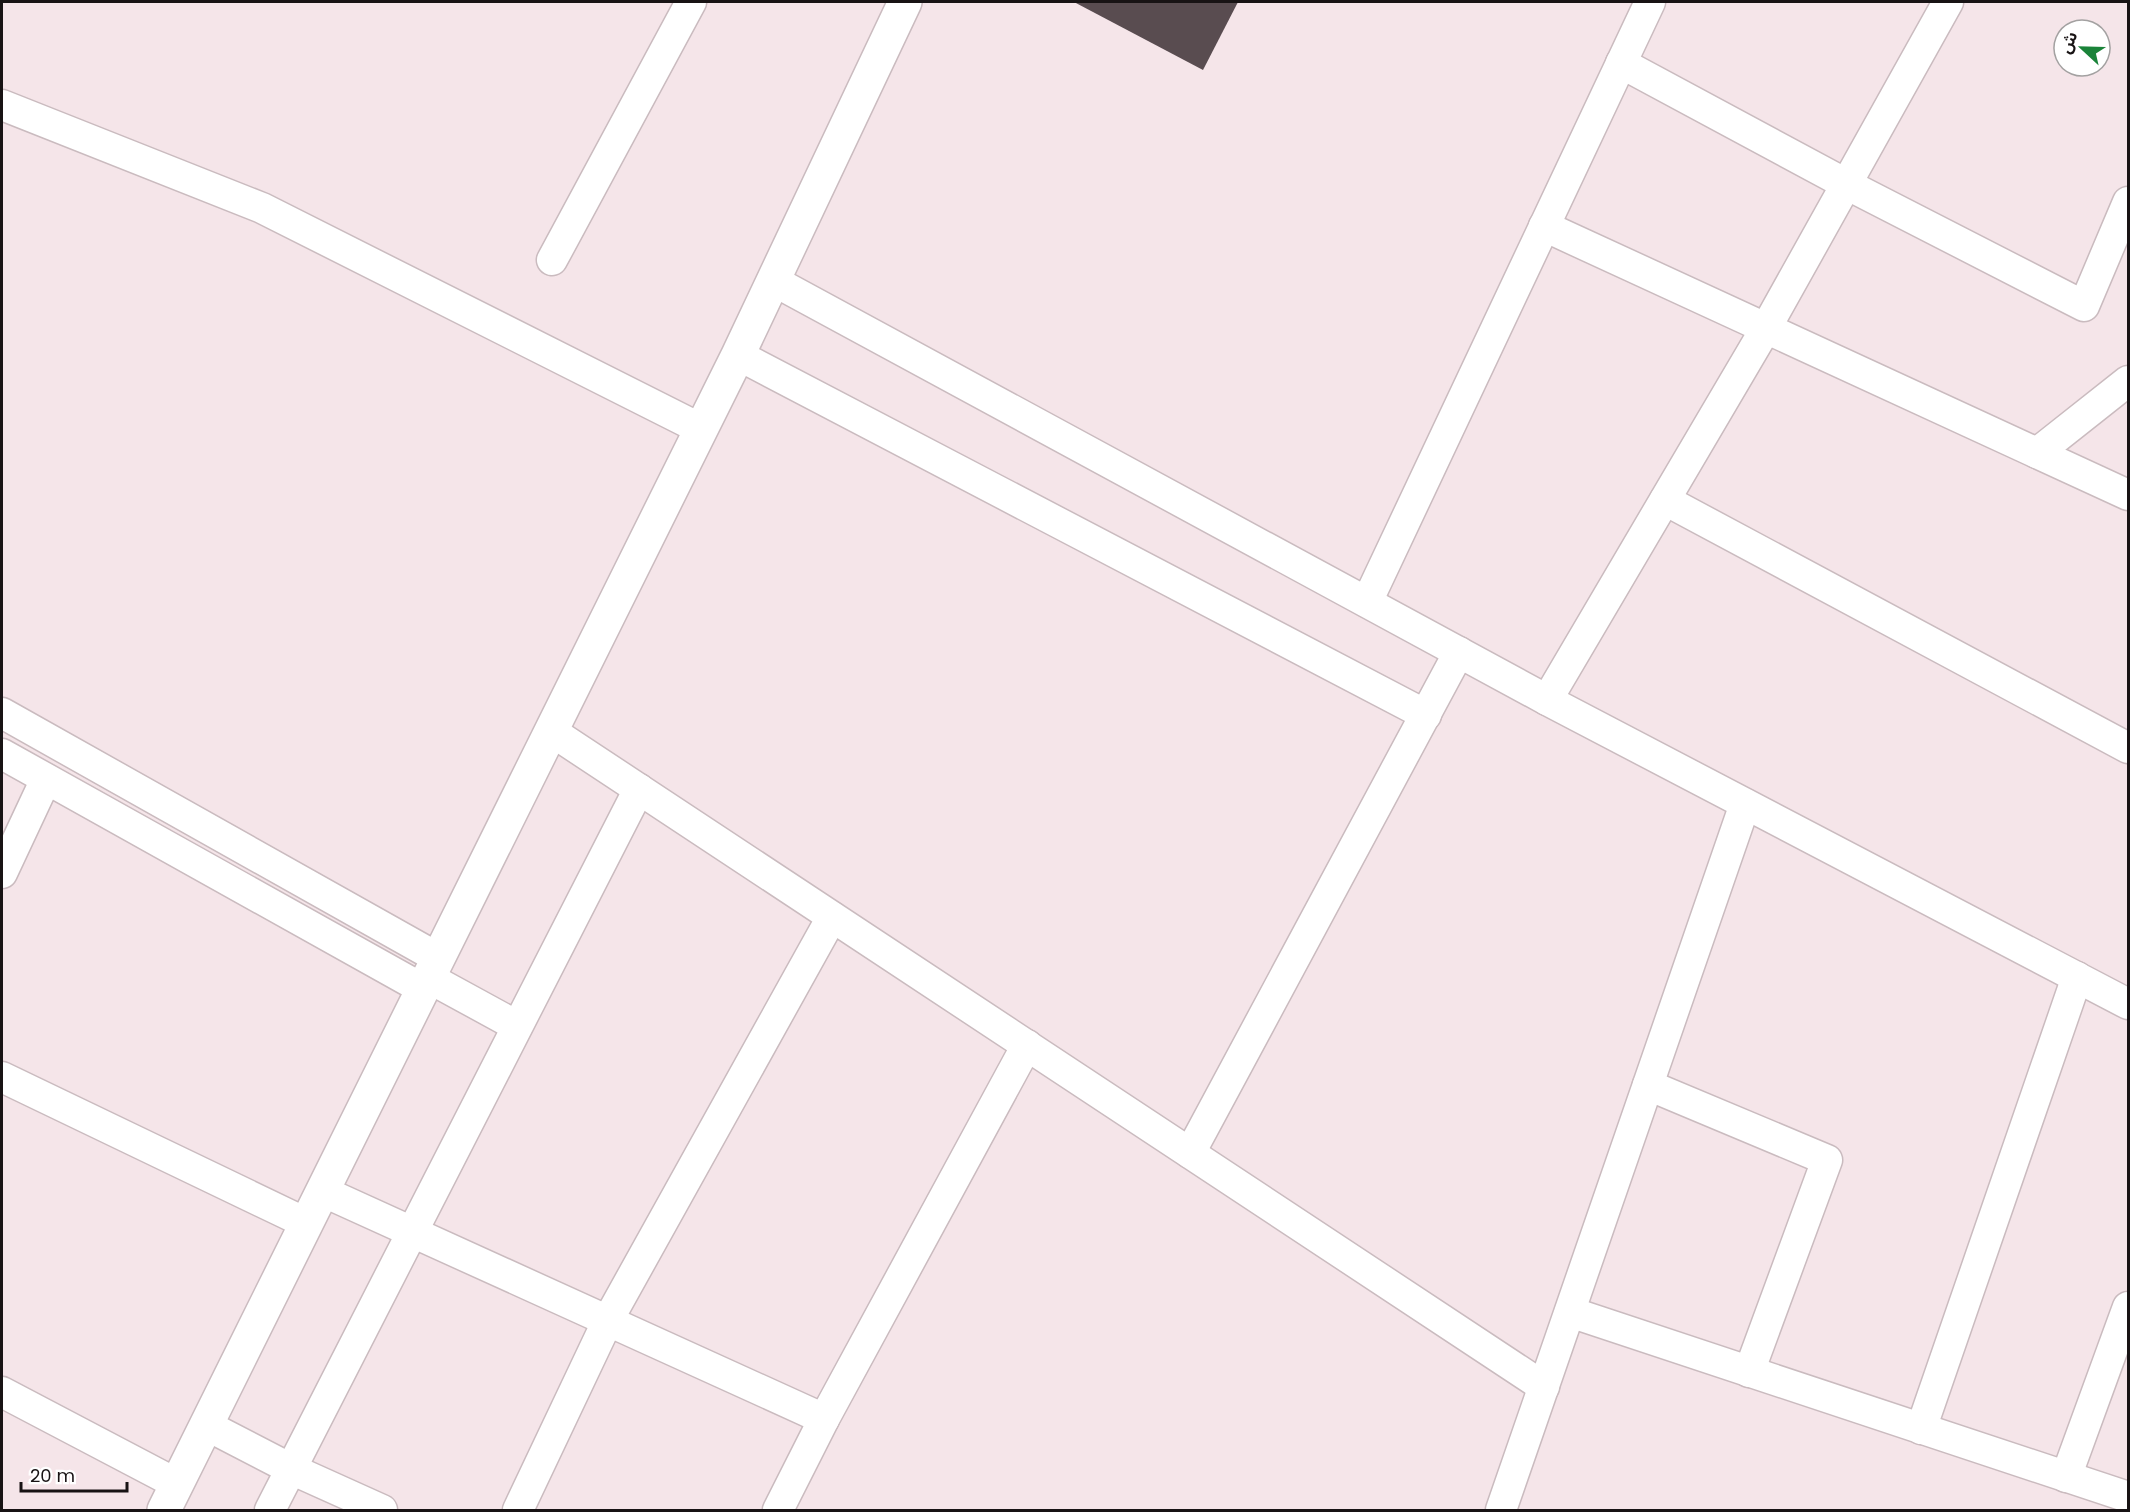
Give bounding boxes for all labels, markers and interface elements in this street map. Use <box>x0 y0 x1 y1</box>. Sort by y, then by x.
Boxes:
north arrow <box>2052 18 2112 78</box>
text: ش <box>2054 28 2083 57</box>
scale bar <box>21 1455 128 1493</box>
text: 20 m <box>30 1463 75 1488</box>

